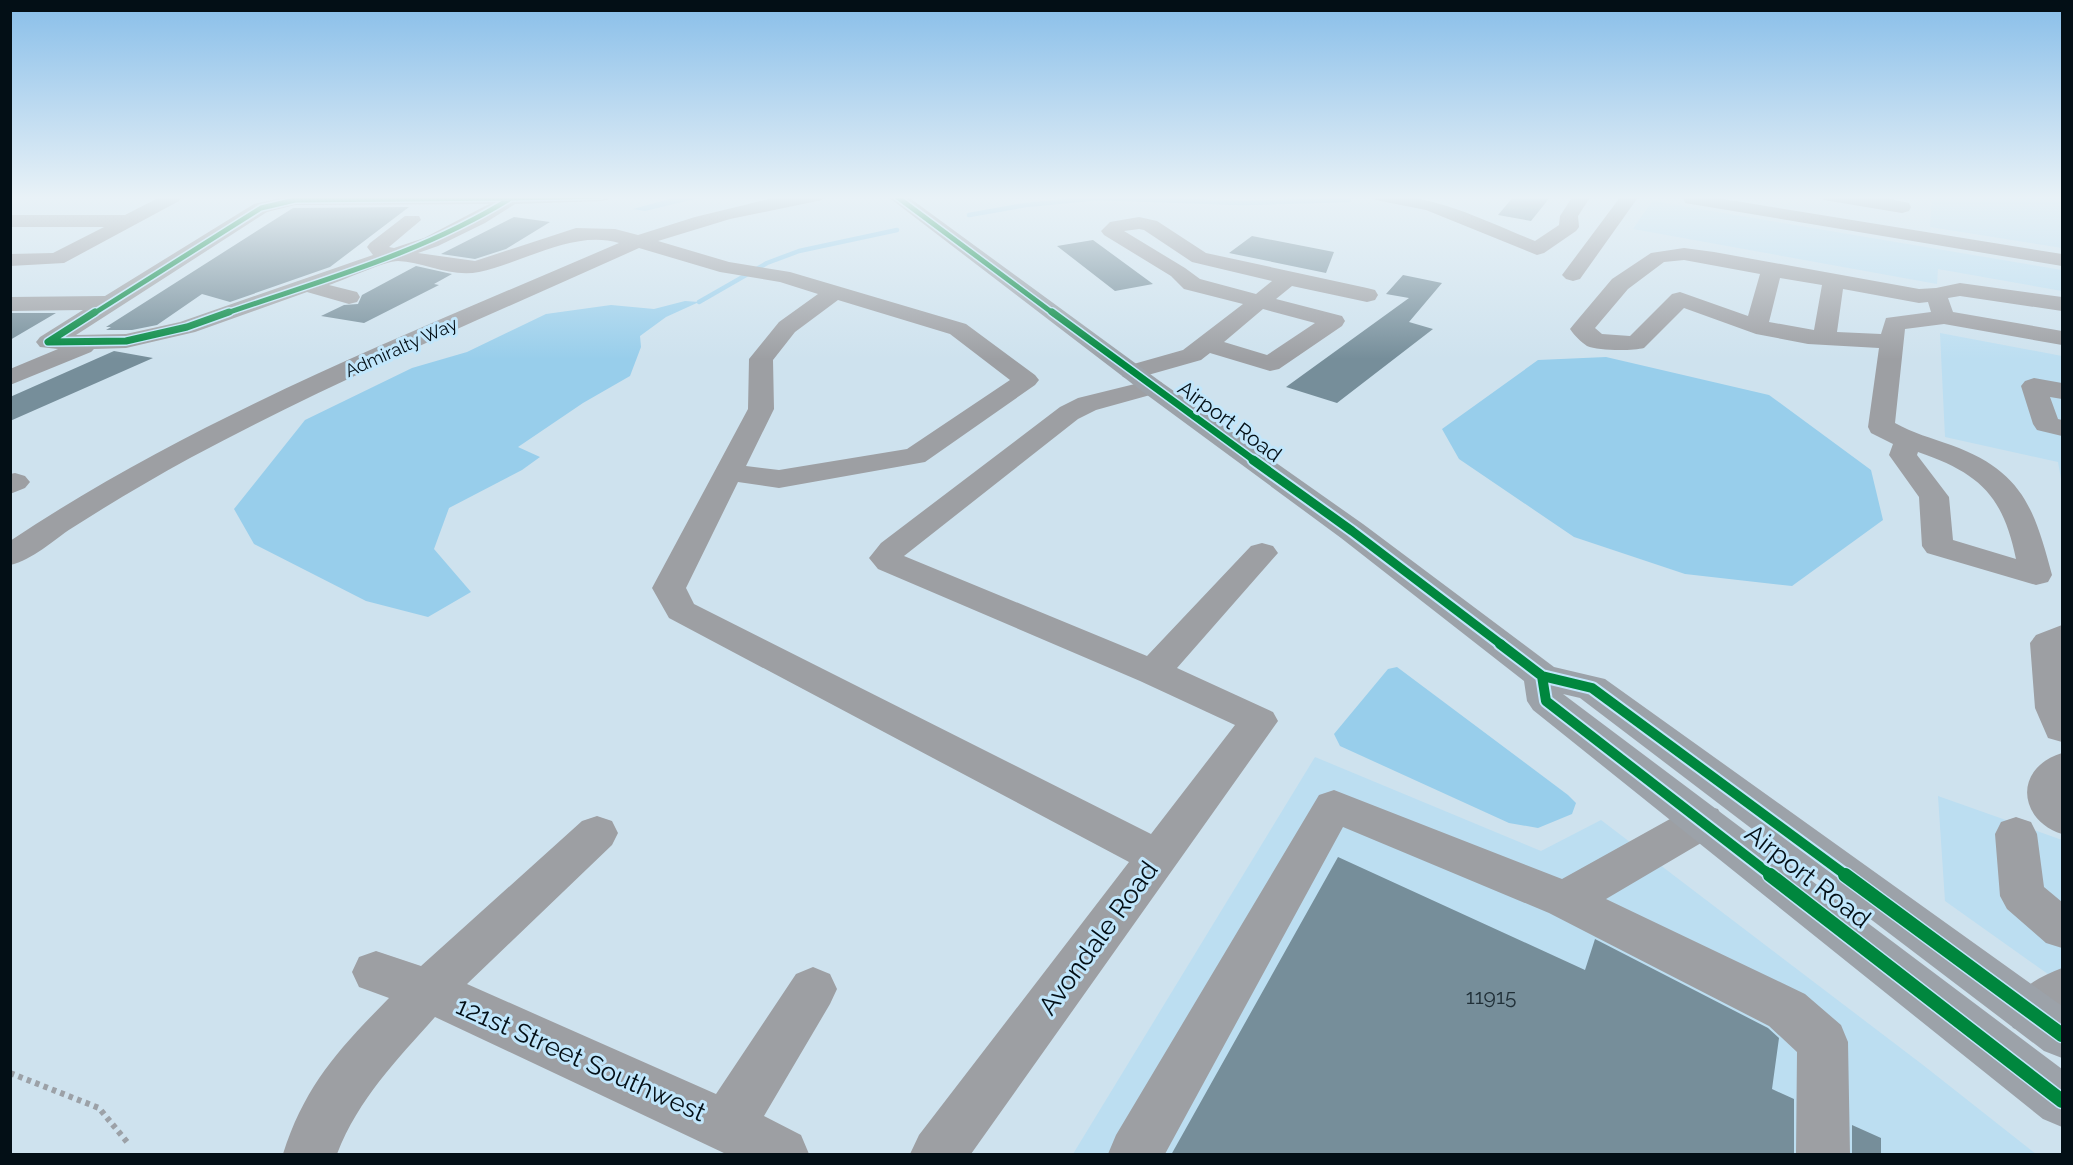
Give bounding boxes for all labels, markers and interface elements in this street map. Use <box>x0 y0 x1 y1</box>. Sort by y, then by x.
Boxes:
street label: Admiralty Way <box>341 313 461 381</box>
street label: Airport Road <box>1173 375 1287 467</box>
street label: Airport Road <box>1739 818 1877 934</box>
street label: Avondale Road <box>1032 855 1164 1021</box>
house number: 11915 <box>1466 984 1516 1009</box>
street label: 121st Street Southwest <box>452 990 711 1128</box>

